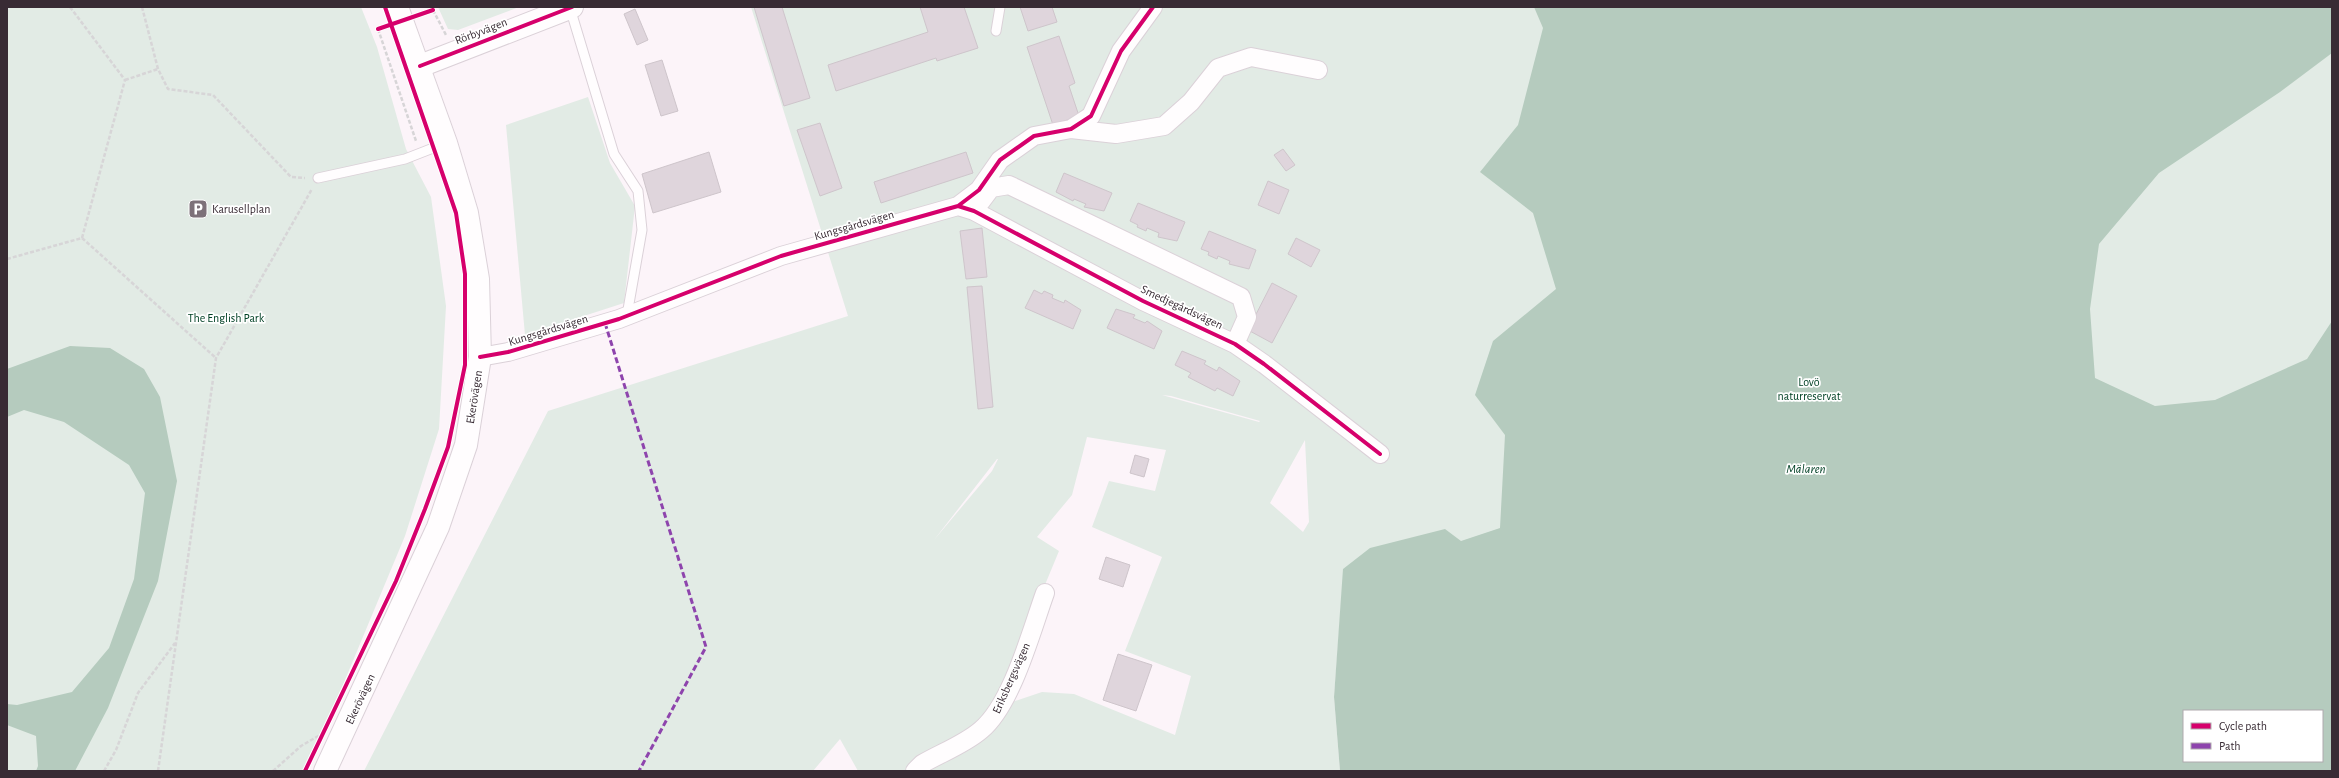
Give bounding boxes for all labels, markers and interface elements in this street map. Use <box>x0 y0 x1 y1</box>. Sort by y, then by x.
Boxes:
street label: Rörbyvägen <box>453 16 509 47</box>
parking icon: Karusellplan <box>187 198 209 220</box>
place label: Karusellplan <box>212 203 270 215</box>
street label: Kungsgårdsvägen <box>813 208 895 242</box>
street label: Smedjegårdsvägen <box>1139 283 1225 332</box>
park label: The English Park <box>188 312 265 324</box>
street label: Kungsgårdsvägen <box>507 312 589 348</box>
street label: Ekerövägen <box>464 369 484 425</box>
park label: Lovö naturreservat <box>1777 376 1841 402</box>
water label: Mälaren <box>1786 463 1826 476</box>
street label: Eriksbergsvägen <box>990 641 1032 715</box>
street label: Ekerövägen <box>343 672 377 726</box>
legend <box>2183 710 2323 762</box>
text: Cycle path <box>2219 720 2267 733</box>
text: Path <box>2219 740 2241 752</box>

